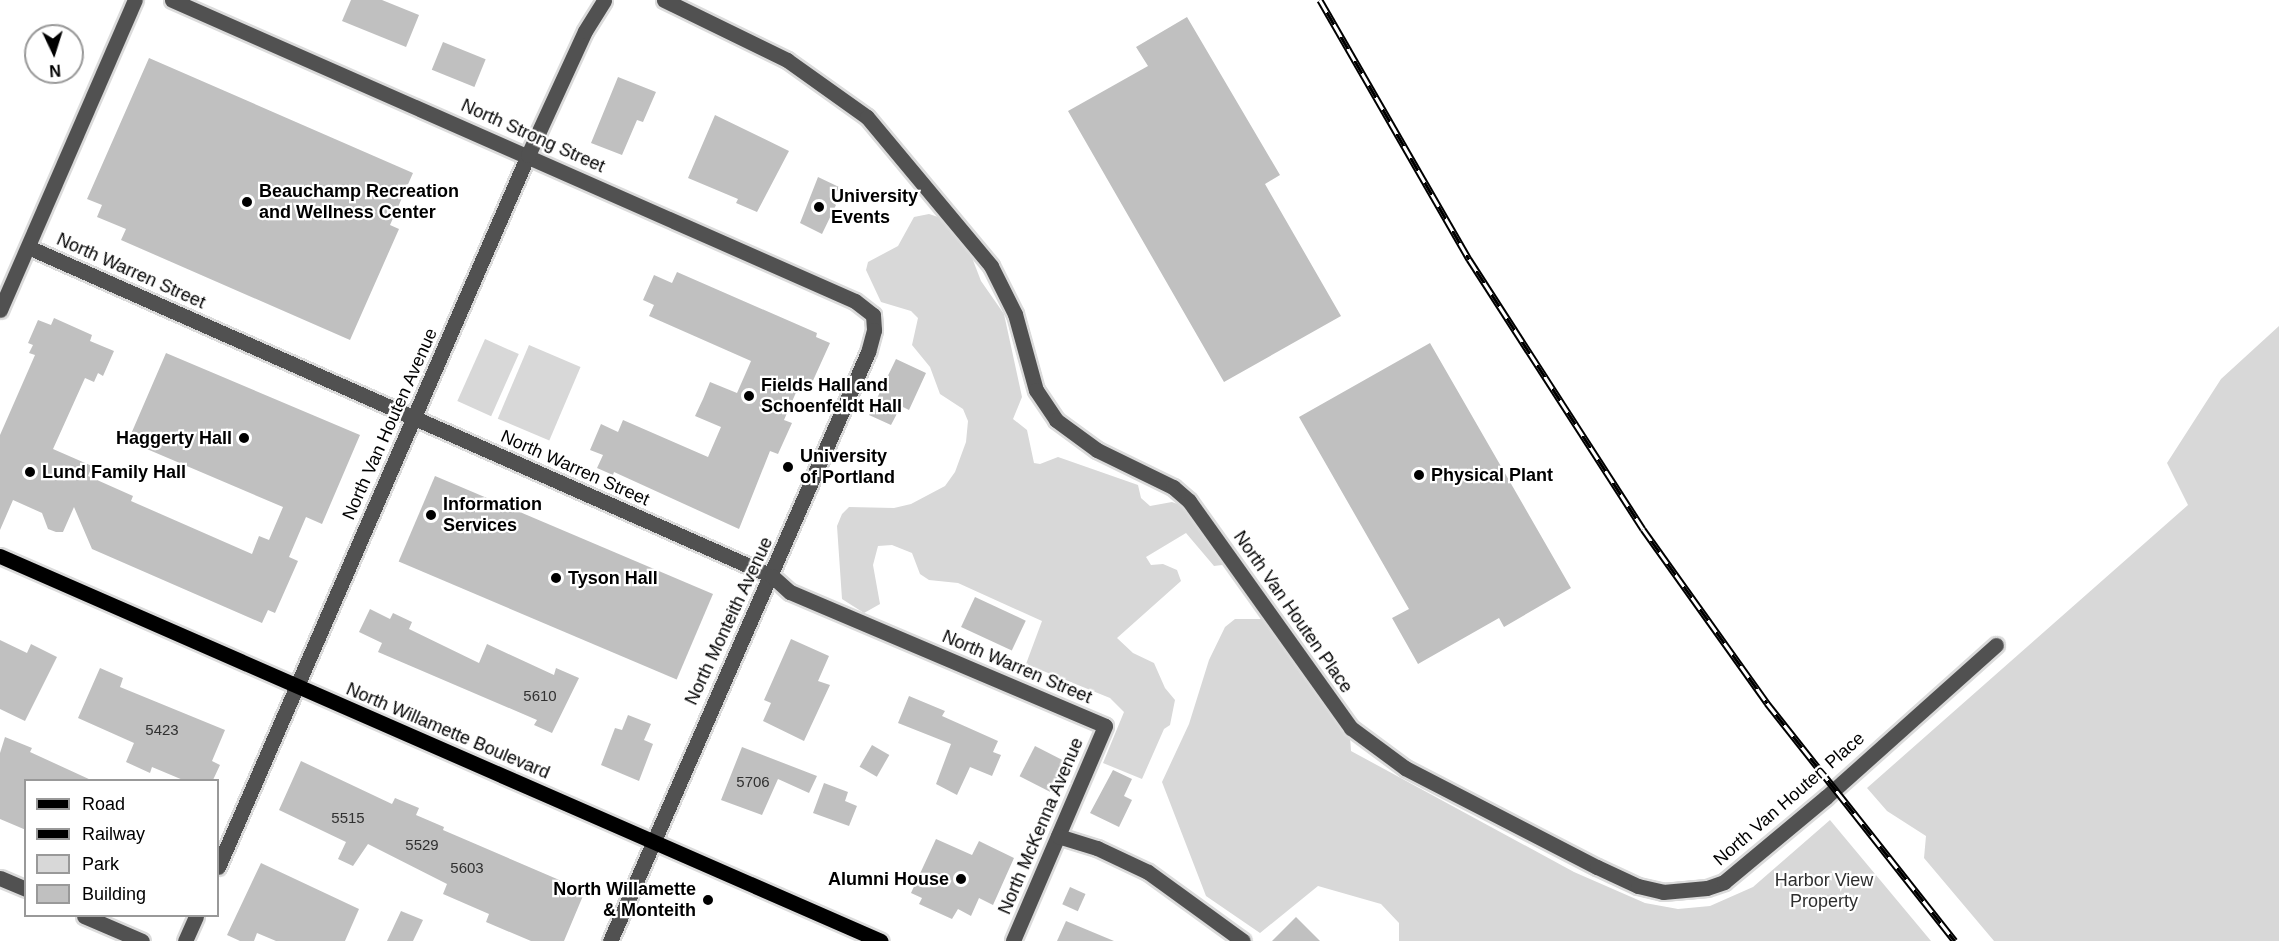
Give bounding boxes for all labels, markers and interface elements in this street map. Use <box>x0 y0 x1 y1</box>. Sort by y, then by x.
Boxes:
north arrow <box>24 24 84 84</box>
text: N <box>49 62 62 79</box>
street label: North Strong Street <box>458 95 608 177</box>
place label: Beauchamp Recreation and Wellness Center <box>259 181 459 224</box>
place label: University Events <box>831 186 918 228</box>
marker: Beauchamp Recreation and Wellness Center <box>240 195 254 209</box>
marker: University Events <box>812 200 826 214</box>
street label: North Warren Street <box>53 229 209 313</box>
street label: North Van Houten Avenue <box>338 324 442 524</box>
place label: Fields Hall and Schoenfeldt Hall <box>761 375 902 418</box>
marker: Fields Hall and Schoenfeldt Hall <box>742 389 756 403</box>
street label: North Warren Street <box>497 426 653 510</box>
place label: Haggerty Hall <box>116 427 232 449</box>
marker: Haggerty Hall <box>237 431 251 445</box>
place label: University of Portland <box>800 446 895 488</box>
marker: University of Portland <box>781 460 795 474</box>
place label: Lund Family Hall <box>42 461 186 483</box>
place label: Physical Plant <box>1431 464 1553 486</box>
marker: Lund Family Hall <box>23 465 37 479</box>
marker: Physical Plant <box>1412 468 1426 482</box>
place label: Information Services <box>443 494 542 536</box>
marker: Information Services <box>424 508 438 522</box>
street label: North Van Houten Place <box>1229 527 1357 697</box>
street label: North Monteith Avenue <box>680 533 778 709</box>
place label: Tyson Hall <box>568 567 658 589</box>
marker: Tyson Hall <box>549 571 563 585</box>
street label: North Warren Street <box>939 626 1095 708</box>
street label: North Willamette Boulevard <box>343 678 553 784</box>
house number: 5610 <box>523 687 557 705</box>
house number: 5423 <box>145 721 179 739</box>
street label: North Van Houten Place <box>1709 728 1869 870</box>
street label: North McKenna Avenue <box>994 734 1088 918</box>
house number: 5706 <box>736 773 770 791</box>
legend <box>24 779 219 917</box>
text: Road <box>82 794 125 814</box>
house number: 5515 <box>331 809 365 827</box>
text: Railway <box>82 824 145 844</box>
house number: 5529 <box>405 836 439 854</box>
text: Park <box>82 854 119 874</box>
house number: 5603 <box>450 859 484 877</box>
place label: Alumni House <box>828 868 949 890</box>
park label: Harbor View Property <box>1775 870 1873 912</box>
marker: Alumni House <box>954 872 968 886</box>
place label: North Willamette & Monteith <box>553 879 696 922</box>
text: Building <box>82 884 146 904</box>
marker: North Willamette & Monteith <box>701 893 715 907</box>

